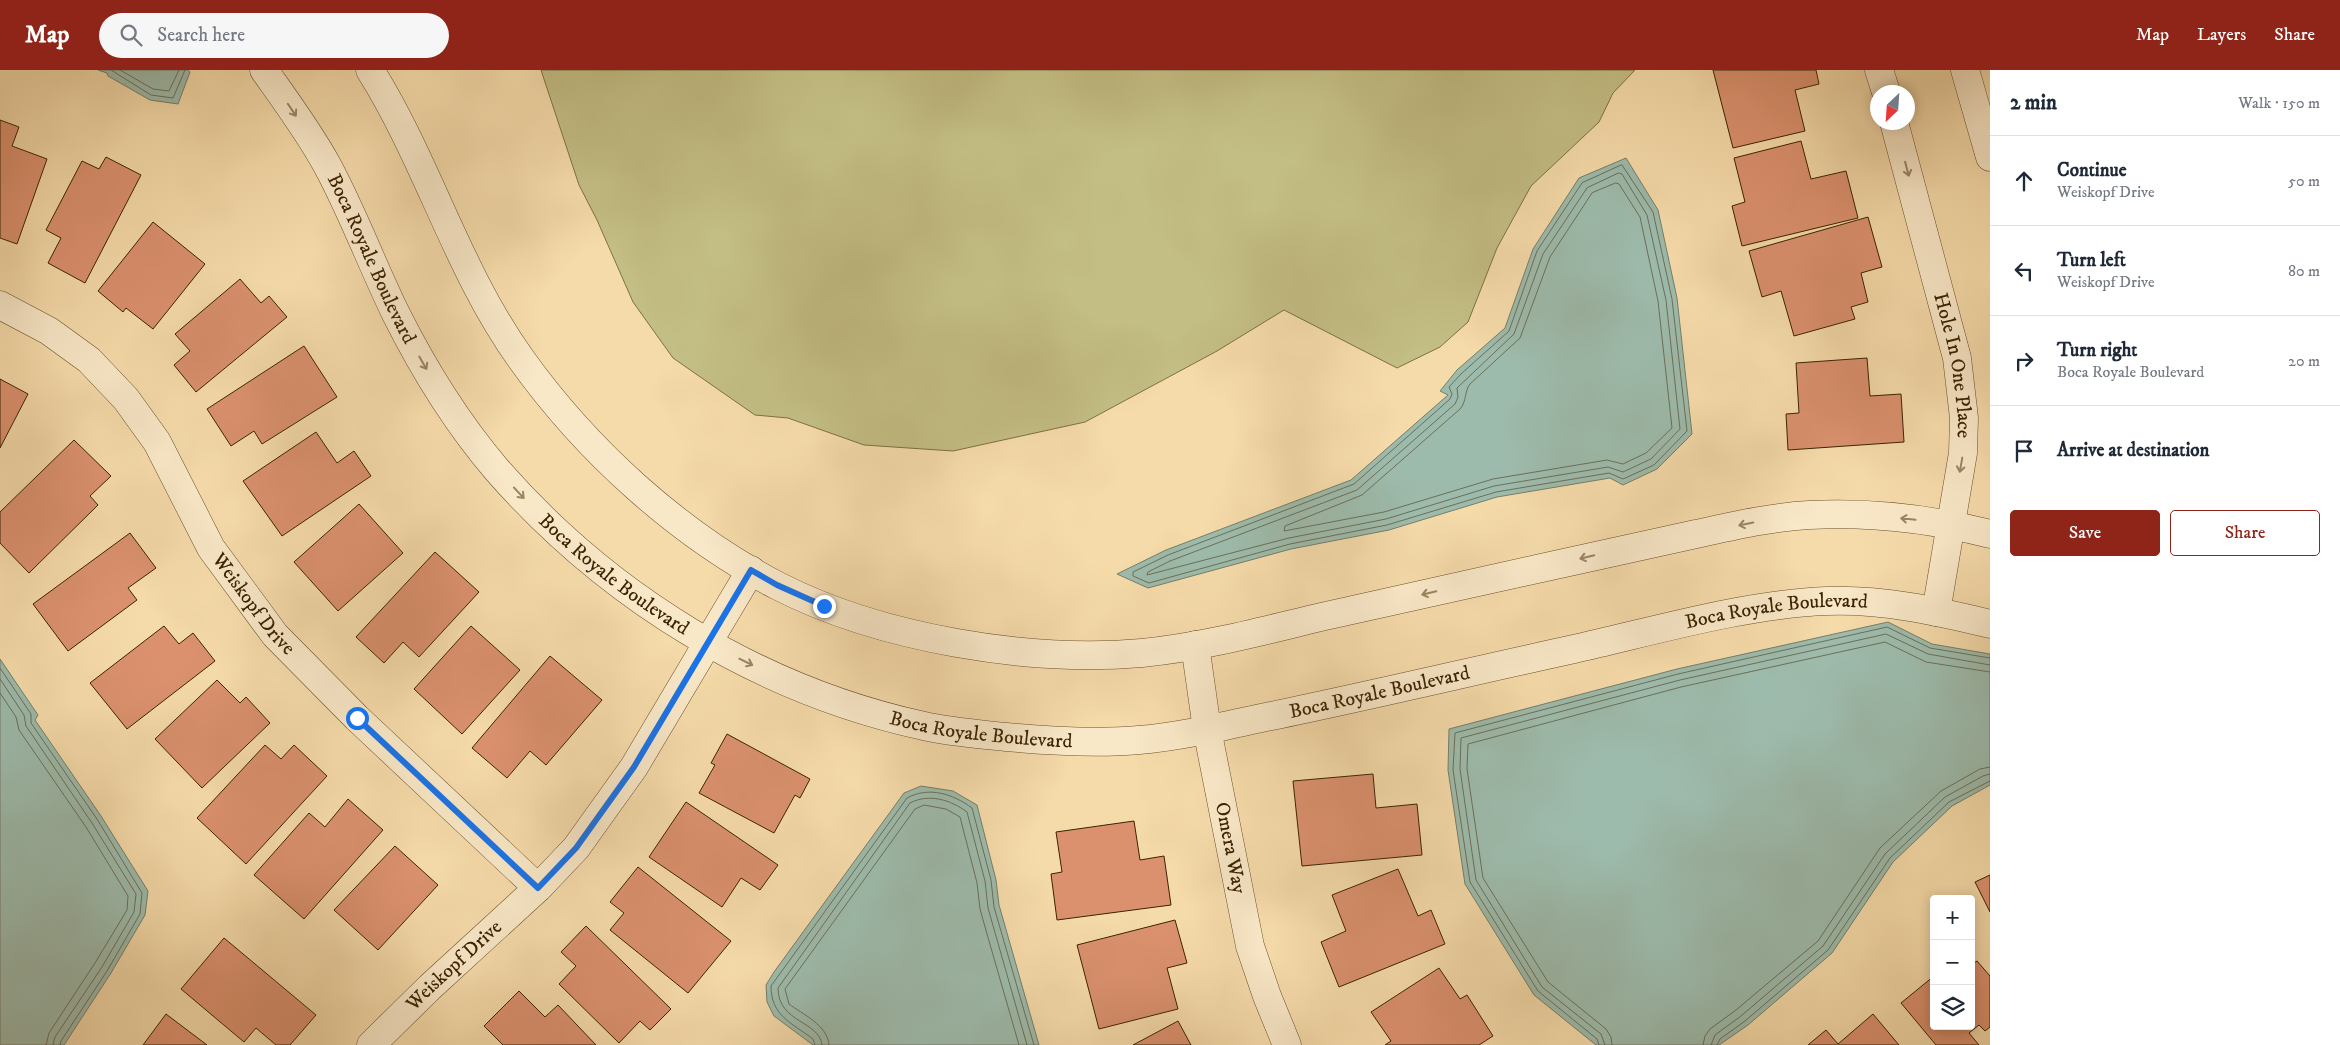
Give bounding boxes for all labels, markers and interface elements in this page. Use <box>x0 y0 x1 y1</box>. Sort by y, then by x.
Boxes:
search box <box>99 13 449 58</box>
text: Map <box>25 20 69 50</box>
icon: search <box>117 21 145 49</box>
text: Search here <box>157 24 245 47</box>
text: Map <box>2136 24 2169 46</box>
text: Layers <box>2197 24 2246 46</box>
text: Share <box>2274 24 2315 46</box>
north arrow <box>1870 85 1915 130</box>
text: 2 min <box>2010 90 2057 116</box>
text: Walk · 150 m <box>2238 93 2320 113</box>
one-way arrow <box>287 103 297 117</box>
text: Continue <box>2057 159 2127 182</box>
one-way arrow <box>1903 161 1913 177</box>
icon: ahead <box>2010 167 2038 195</box>
street label: Boca Royale Boulevard <box>321 170 422 348</box>
text: 50 m <box>2288 171 2320 191</box>
text: Weiskopf Drive <box>2057 182 2155 202</box>
text: Turn left <box>2057 249 2126 272</box>
icon: left <box>2010 257 2038 285</box>
text: 80 m <box>2288 261 2320 281</box>
text: Weiskopf Drive <box>2057 272 2155 292</box>
street label: Hole In One Place <box>1928 290 1977 439</box>
text: Turn right <box>2057 339 2137 362</box>
icon: right <box>2010 347 2038 375</box>
text: 20 m <box>2288 351 2320 371</box>
one-way arrow <box>418 355 428 370</box>
text: Boca Royale Boulevard <box>2057 362 2204 382</box>
icon: arrive <box>2010 437 2038 465</box>
text: Arrive at destination <box>2057 439 2209 462</box>
one-way arrow <box>1956 457 1966 473</box>
one-way arrow <box>513 487 525 500</box>
street label: Boca Royale Boulevard <box>533 508 694 641</box>
button: Save <box>2010 510 2160 556</box>
button: Share <box>2170 510 2320 556</box>
one-way arrow <box>1900 514 1916 524</box>
one-way arrow <box>1739 520 1755 529</box>
street label: Weiskopf Drive <box>206 547 300 660</box>
one-way arrow <box>1580 553 1596 563</box>
street label: Boca Royale Boulevard <box>1683 588 1869 635</box>
one-way arrow <box>1421 589 1437 598</box>
route end <box>813 595 836 618</box>
one-way arrow <box>738 658 753 667</box>
street label: Boca Royale Boulevard <box>1287 660 1472 724</box>
street label: Boca Royale Boulevard <box>887 706 1073 754</box>
route start <box>346 707 369 730</box>
street label: Omera Way <box>1209 800 1252 896</box>
map controls <box>1930 895 1975 1030</box>
button: + <box>1930 895 1975 940</box>
street label: Weiskopf Drive <box>400 915 507 1017</box>
button: − <box>1930 940 1975 985</box>
button: layers <box>1930 985 1975 1030</box>

